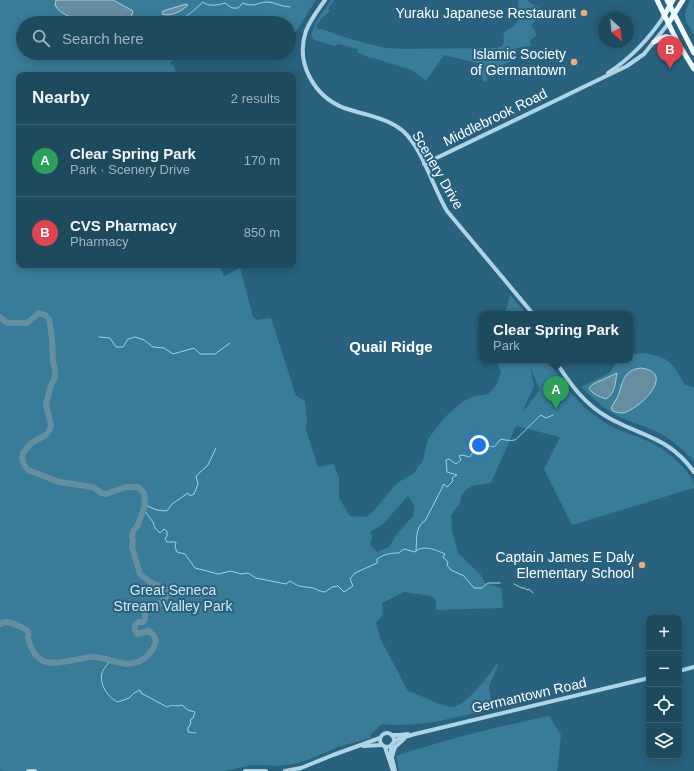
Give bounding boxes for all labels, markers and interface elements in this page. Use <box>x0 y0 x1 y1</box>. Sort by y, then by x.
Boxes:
place label: Yuraku Japanese Restaurant <box>395 5 576 21</box>
marker: Yuraku Japanese Restaurant <box>579 8 589 18</box>
north arrow <box>598 12 634 48</box>
search box <box>16 16 296 60</box>
icon: search <box>30 27 52 49</box>
text: Search here <box>62 30 144 47</box>
pin: B <box>657 36 683 69</box>
place label: Islamic Society of Germantown <box>470 46 566 78</box>
marker: Islamic Society of Germantown <box>569 57 579 67</box>
street label: Middlebrook Road <box>440 85 550 149</box>
text: Nearby <box>32 88 90 107</box>
text: 2 results <box>231 91 280 106</box>
street label: Scenery Drive <box>409 128 467 212</box>
text: Clear Spring Park <box>70 145 196 162</box>
text: A <box>40 153 50 168</box>
text: 170 m <box>244 153 280 168</box>
text: Park · Scenery Drive <box>70 162 190 177</box>
text: CVS Pharmacy <box>70 217 177 234</box>
text: B <box>40 225 50 240</box>
text: 850 m <box>244 225 280 240</box>
text: Pharmacy <box>70 234 129 249</box>
popup <box>479 311 633 363</box>
text: Clear Spring Park <box>493 321 619 338</box>
district label: Quail Ridge <box>349 338 433 355</box>
text: Park <box>493 338 520 353</box>
pin: A <box>543 376 569 409</box>
your location <box>469 435 489 455</box>
place label: Captain James E Daly Elementary School <box>495 549 634 581</box>
marker: Captain James E Daly Elementary School <box>637 560 647 570</box>
park label: Great Seneca Stream Valley Park <box>114 582 233 614</box>
map controls <box>646 615 682 759</box>
button: + <box>646 615 682 651</box>
button: − <box>646 651 682 687</box>
street label: Germantown Road <box>470 674 588 716</box>
button: locate <box>646 687 682 723</box>
button: layers <box>646 723 682 759</box>

